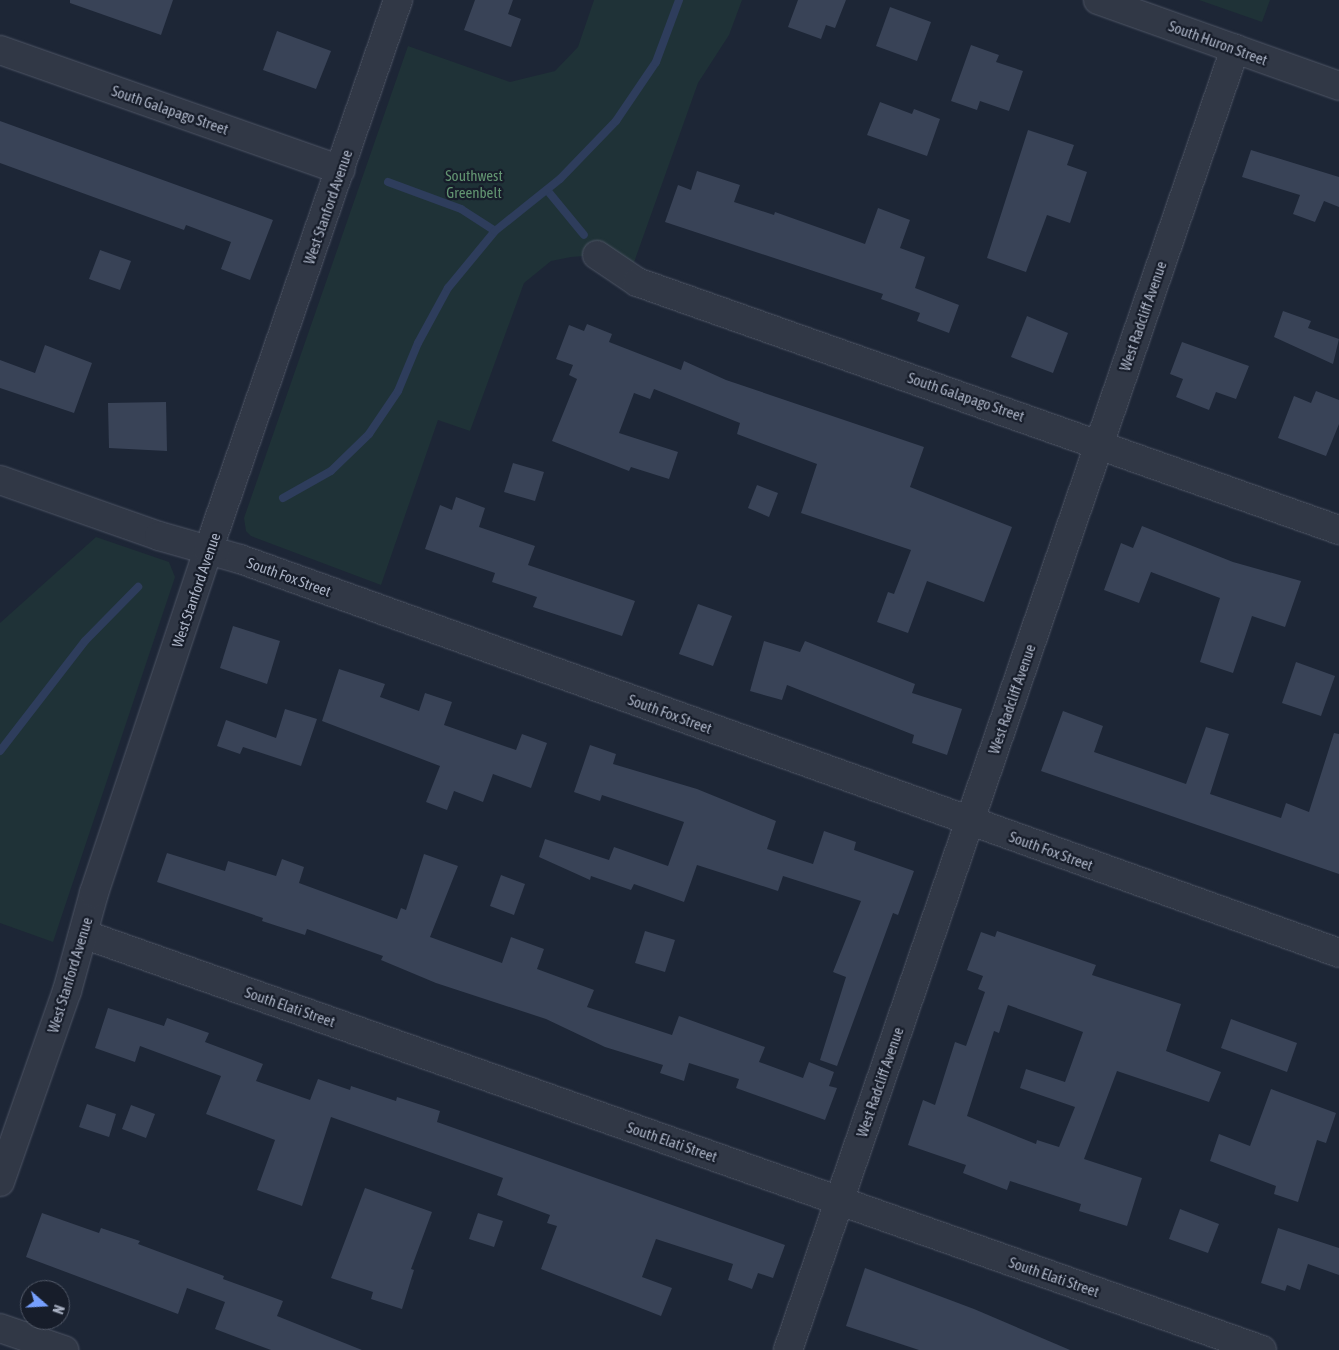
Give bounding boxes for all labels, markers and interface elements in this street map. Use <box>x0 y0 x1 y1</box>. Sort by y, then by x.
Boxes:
street label: South Huron Street <box>1166 17 1270 69</box>
street label: South Galapago Street <box>109 82 231 138</box>
street label: West Stanford Avenue <box>300 147 356 267</box>
park label: Southwest Greenbelt <box>445 166 503 201</box>
street label: West Radcliff Avenue <box>1116 259 1170 373</box>
street label: South Galapago Street <box>905 369 1027 425</box>
street label: West Stanford Avenue <box>168 530 224 650</box>
street label: South Fox Street <box>245 554 333 600</box>
street label: West Radcliff Avenue <box>985 642 1039 756</box>
street label: South Fox Street <box>626 691 714 737</box>
street label: South Fox Street <box>1007 828 1095 874</box>
street label: West Stanford Avenue <box>44 915 96 1035</box>
street label: South Elati Street <box>242 983 338 1031</box>
street label: West Radcliff Avenue <box>853 1025 907 1139</box>
street label: South Elati Street <box>624 1118 720 1166</box>
street label: South Elati Street <box>1006 1253 1102 1301</box>
north arrow <box>20 1280 70 1330</box>
text: N <box>49 1303 67 1316</box>

